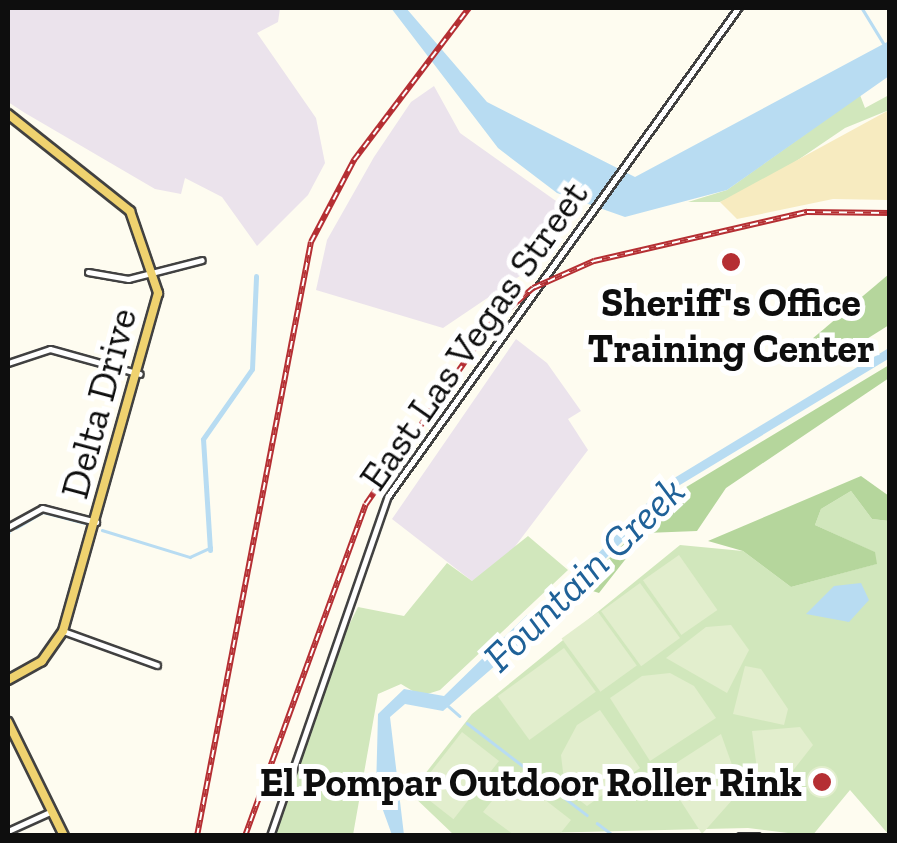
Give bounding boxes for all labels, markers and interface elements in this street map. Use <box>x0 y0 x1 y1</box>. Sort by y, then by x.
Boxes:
street label: East Las Vegas Street <box>348 171 598 499</box>
marker: Sheriff's Office Training Center <box>720 251 742 273</box>
place label: Sheriff's Office Training Center <box>587 278 875 372</box>
street label: Delta Drive <box>50 303 146 503</box>
water label: Fountain Creek <box>473 466 695 682</box>
place label: El Pompar Outdoor Roller Rink <box>258 758 802 806</box>
marker: El Pompar Outdoor Roller Rink <box>811 771 833 793</box>

